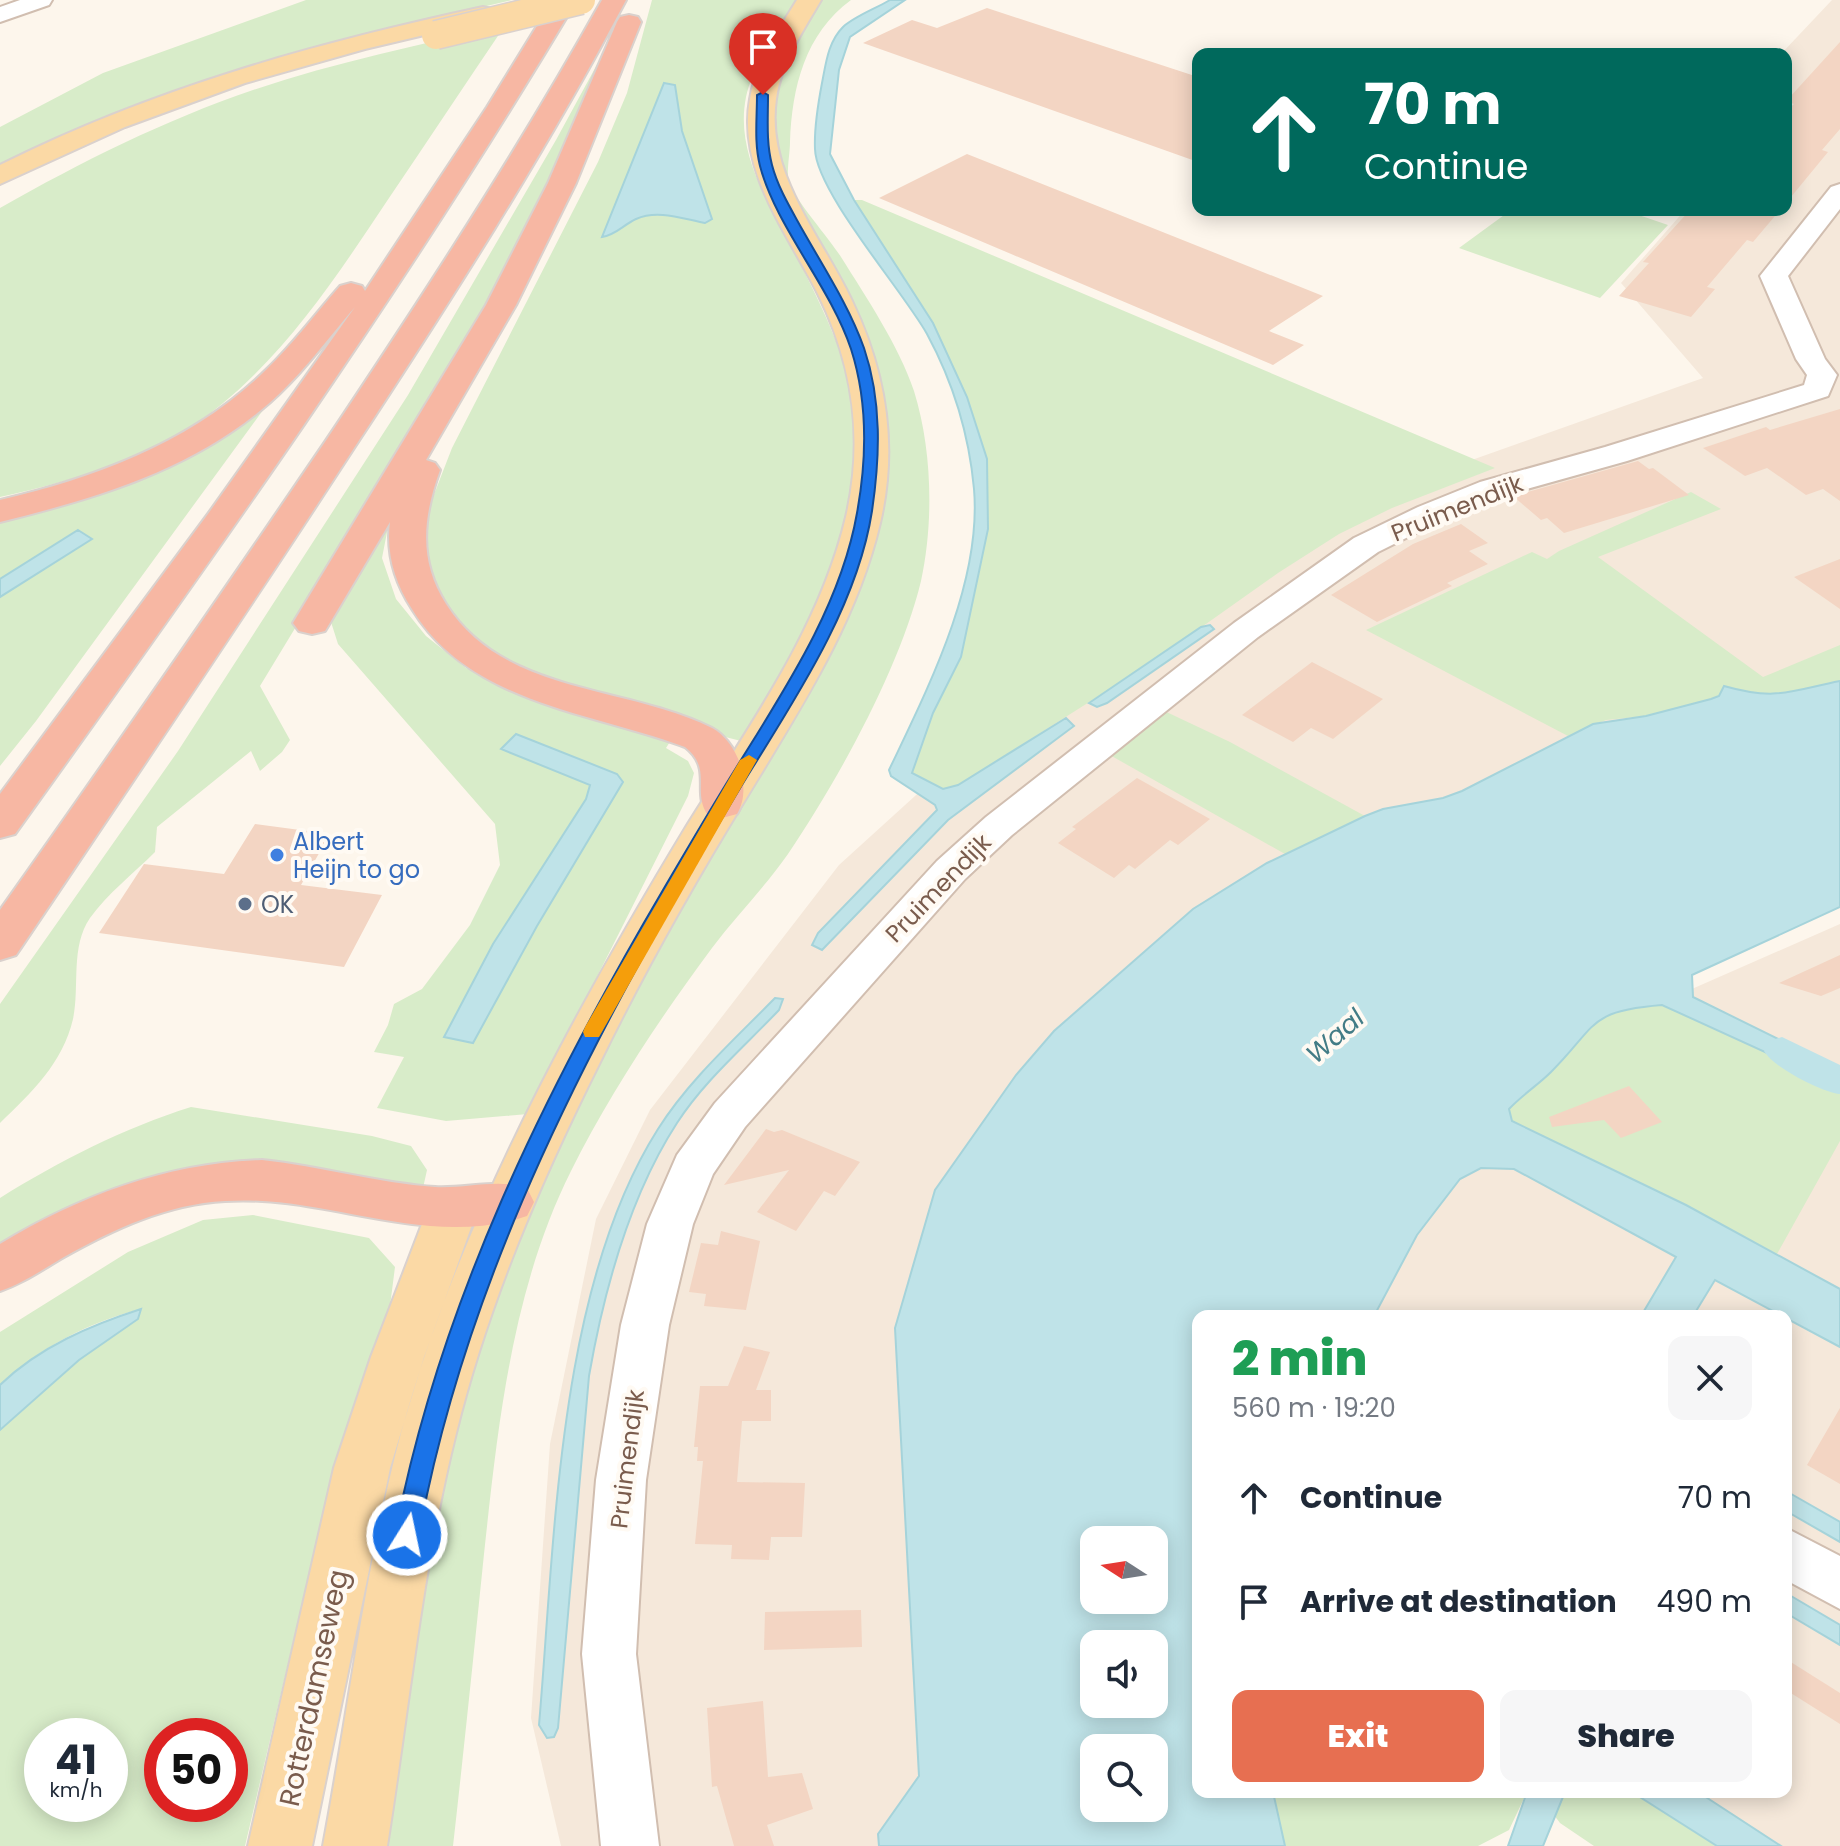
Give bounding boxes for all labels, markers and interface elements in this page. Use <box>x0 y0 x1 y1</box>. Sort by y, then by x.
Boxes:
pin <box>729 13 797 95</box>
icon: arrive <box>741 25 785 69</box>
text: 70 m <box>1364 65 1502 144</box>
icon: ahead <box>1232 80 1336 184</box>
text: Continue <box>1364 141 1528 192</box>
street label: Pruimendijk <box>1386 466 1528 549</box>
place label: Albert Heijn to go <box>293 825 420 886</box>
street label: Pruimendijk <box>878 826 999 950</box>
marker: Albert Heijn to go <box>268 846 286 864</box>
place label: OK <box>261 888 294 921</box>
marker: OK <box>236 895 254 913</box>
water label: Waal <box>1298 1000 1373 1072</box>
text: 2 min <box>1232 1325 1367 1392</box>
button: close <box>1668 1336 1752 1420</box>
street label: Pruimendijk <box>602 1387 652 1530</box>
text: 560 m · 19:20 <box>1232 1390 1396 1426</box>
icon: ahead <box>1232 1476 1276 1520</box>
text: Continue <box>1300 1476 1442 1519</box>
text: 70 m <box>1678 1476 1752 1519</box>
position arrow <box>365 1493 449 1577</box>
north arrow <box>1080 1526 1168 1614</box>
map controls <box>1080 1526 1168 1822</box>
street label: Rotterdamseweg <box>270 1566 358 1810</box>
icon: arrive <box>1232 1580 1276 1624</box>
text: Arrive at destination <box>1300 1580 1617 1623</box>
text: 490 m <box>1656 1580 1752 1623</box>
button: sound <box>1080 1630 1168 1718</box>
button: Exit <box>1232 1690 1484 1782</box>
button: Share <box>1500 1690 1752 1782</box>
speed limit sign: 50 <box>144 1718 248 1822</box>
text: 41 <box>55 1732 97 1788</box>
button: search <box>1080 1734 1168 1822</box>
text: km/h <box>49 1776 103 1804</box>

